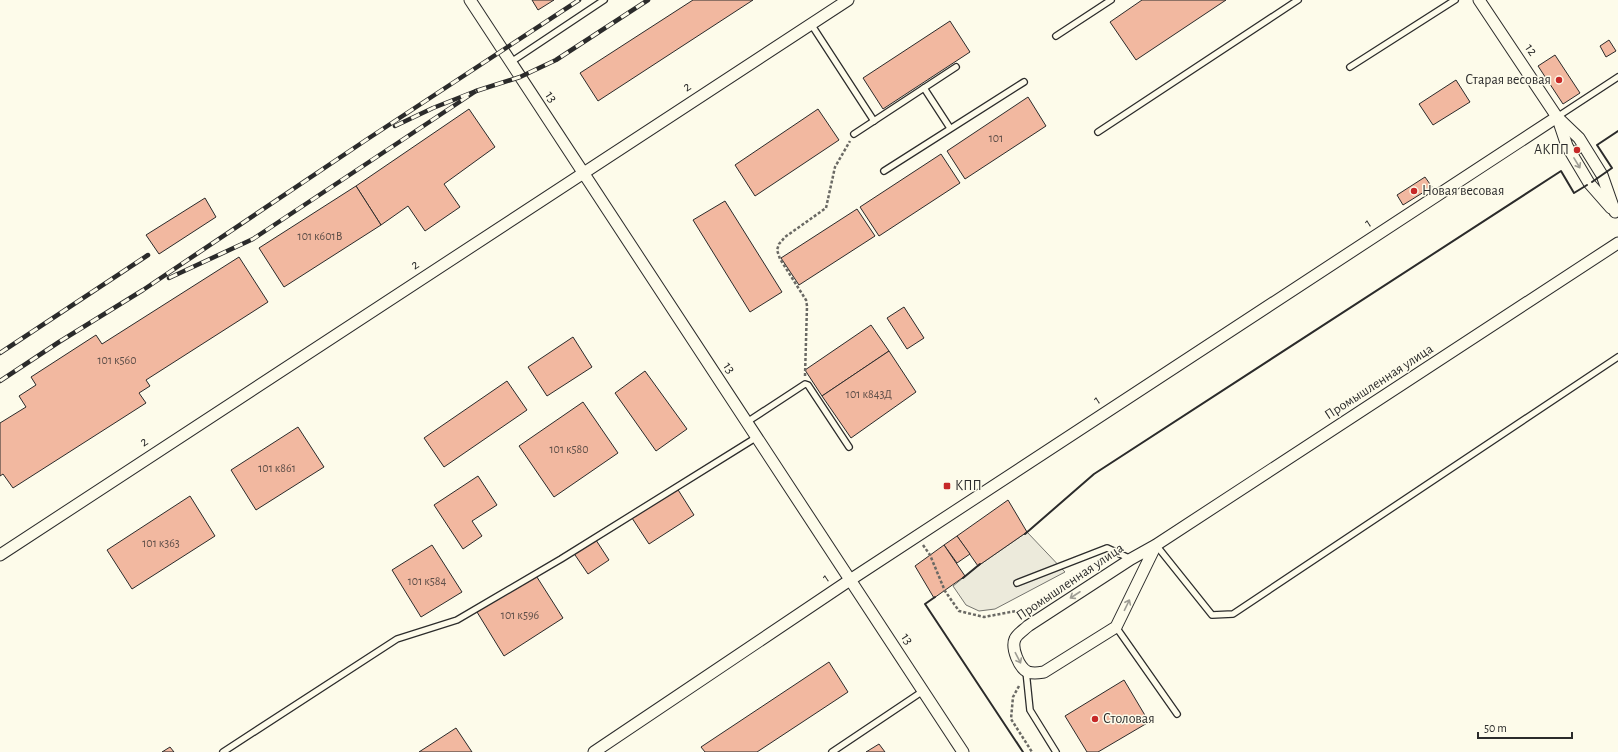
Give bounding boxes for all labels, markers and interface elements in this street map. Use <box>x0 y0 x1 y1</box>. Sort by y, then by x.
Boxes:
street label: 12 <box>1522 41 1540 59</box>
place label: Старая весовая <box>1465 73 1551 87</box>
marker: Старая весовая <box>1554 75 1564 85</box>
street label: 2 <box>681 79 693 95</box>
street label: 13 <box>542 89 560 105</box>
house number: 101 <box>989 132 1003 144</box>
place label: АКПП <box>1534 143 1569 157</box>
marker: АКПП <box>1572 145 1582 155</box>
one-way arrow <box>1574 157 1582 169</box>
place label: Новая весовая <box>1422 184 1504 198</box>
marker: Новая весовая <box>1409 186 1419 196</box>
street label: 1 <box>1362 216 1374 230</box>
house number: 101 к601В <box>298 230 343 242</box>
street label: 2 <box>409 257 421 273</box>
street label: Промышленная улица <box>1322 341 1436 422</box>
house number: 101 к560 <box>97 354 137 366</box>
street label: 13 <box>720 360 738 376</box>
house number: 101 к843Д <box>846 388 892 400</box>
street label: 1 <box>1091 393 1103 407</box>
street label: 2 <box>138 434 150 450</box>
house number: 101 к580 <box>549 443 589 455</box>
house number: 101 к861 <box>258 462 296 474</box>
place label: КПП <box>955 479 982 493</box>
marker: КПП <box>942 481 952 491</box>
house number: 101 к363 <box>142 537 180 549</box>
street label: Промышленная улица <box>1014 541 1127 623</box>
street label: 1 <box>820 571 832 585</box>
house number: 101 к584 <box>408 575 447 587</box>
one-way arrow <box>1070 591 1081 599</box>
one-way arrow <box>1124 599 1131 611</box>
house number: 101 к596 <box>501 609 540 621</box>
street label: 13 <box>898 631 916 647</box>
one-way arrow <box>1015 651 1022 663</box>
place label: Столовая <box>1103 712 1155 726</box>
marker: Столовая <box>1090 714 1100 724</box>
scale bar <box>1478 714 1572 740</box>
text: 50 m <box>1484 722 1507 734</box>

